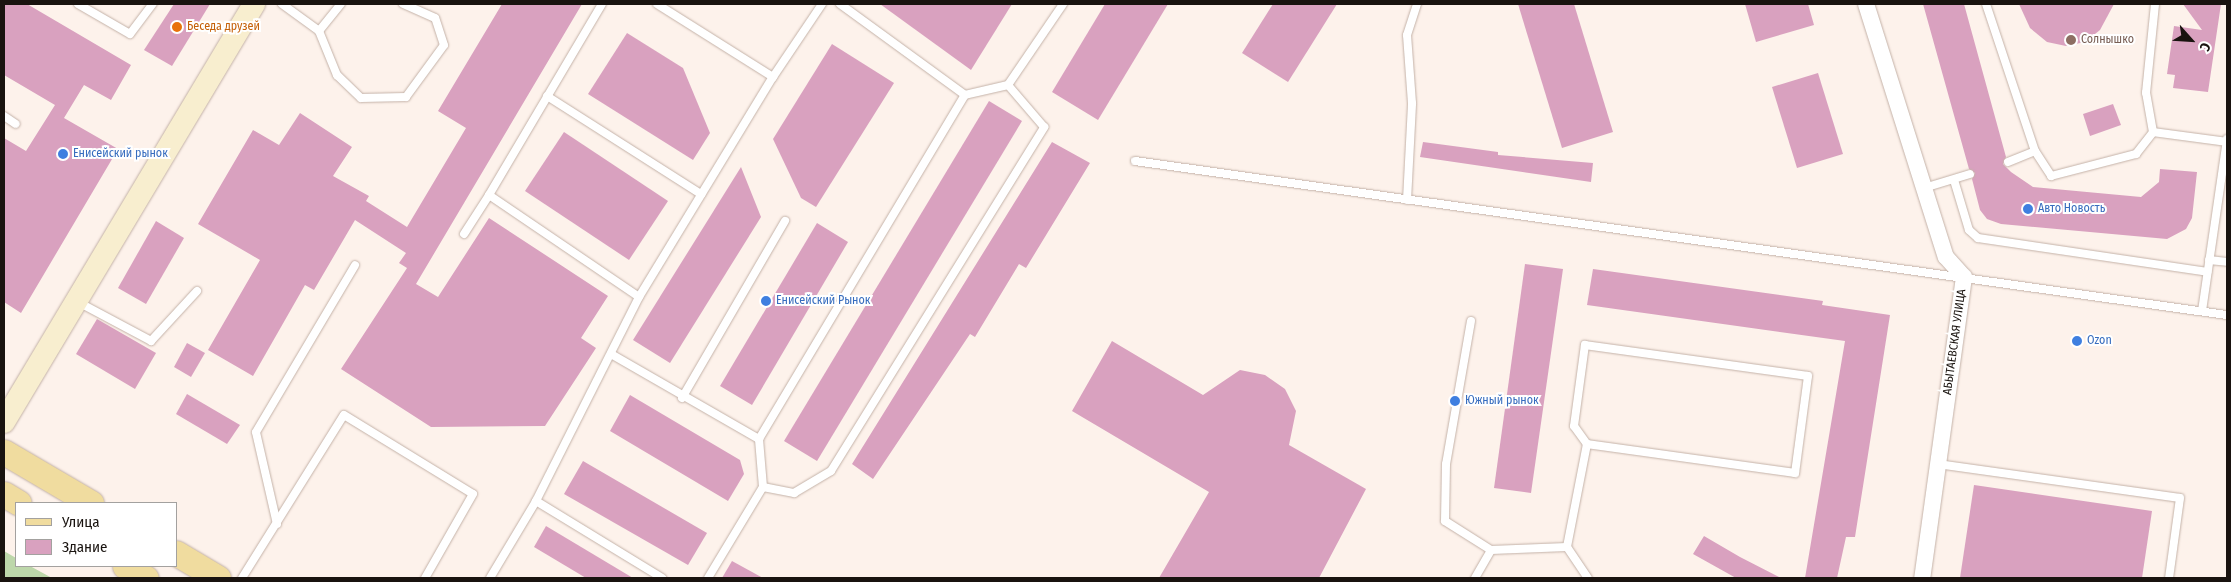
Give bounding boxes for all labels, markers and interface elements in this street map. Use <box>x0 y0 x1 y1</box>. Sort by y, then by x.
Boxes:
north arrow <box>2166 15 2216 65</box>
place label: Беседа друзей <box>187 20 260 34</box>
marker: Беседа друзей <box>171 21 183 33</box>
place label: Солнышко <box>2081 33 2134 47</box>
marker: Солнышко <box>2065 34 2077 46</box>
text: С <box>2196 40 2214 54</box>
place label: Енисейский рынок <box>73 147 168 161</box>
marker: Енисейский рынок <box>57 148 69 160</box>
place label: Авто Новость <box>2038 202 2105 216</box>
marker: Авто Новость <box>2022 203 2034 215</box>
street label: АБЫТАЕВСКАЯ УЛИЦА <box>1940 288 1970 396</box>
place label: Енисейский Рынок <box>776 294 870 308</box>
marker: Енисейский Рынок <box>760 295 772 307</box>
place label: Ozon <box>2087 334 2112 348</box>
marker: Ozon <box>2071 335 2083 347</box>
place label: Южный рынок <box>1465 394 1539 408</box>
marker: Южный рынок <box>1449 395 1461 407</box>
legend <box>15 502 178 567</box>
text: Улица <box>62 513 100 531</box>
text: Здание <box>62 538 108 556</box>

